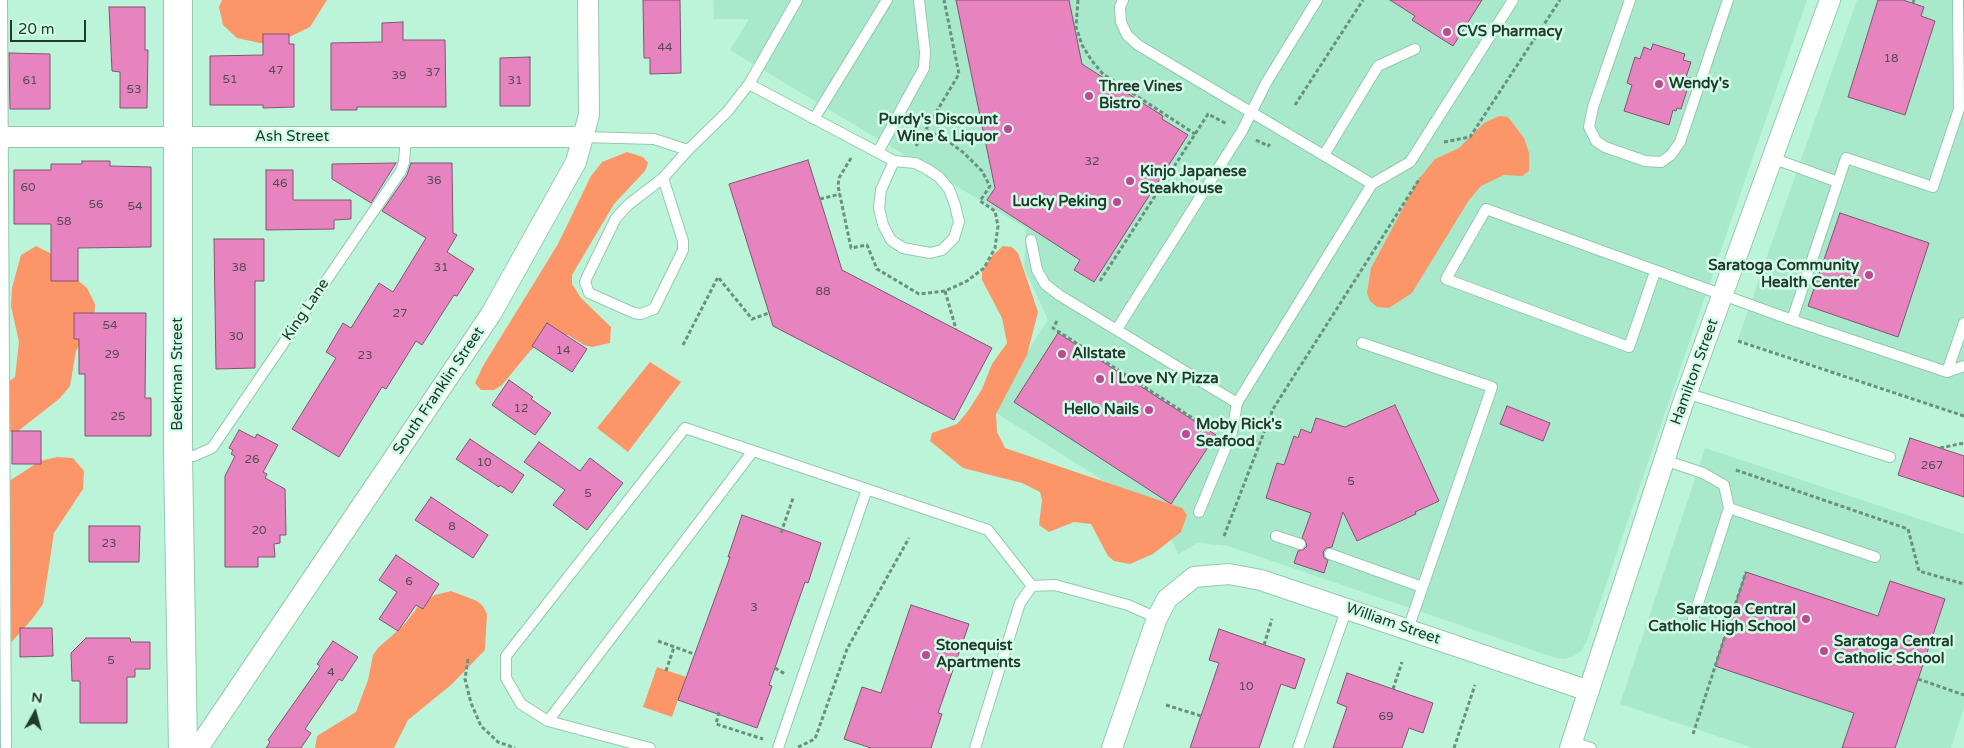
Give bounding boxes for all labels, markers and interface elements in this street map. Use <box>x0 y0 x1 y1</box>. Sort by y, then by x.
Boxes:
scale bar <box>12 10 89 42</box>
text: 20 m <box>18 20 55 38</box>
place label: CVS Pharmacy <box>1457 23 1562 41</box>
marker: CVS Pharmacy <box>1441 26 1453 38</box>
house number: 44 <box>657 41 673 55</box>
house number: 18 <box>1883 52 1899 66</box>
house number: 47 <box>268 64 284 78</box>
house number: 37 <box>425 66 441 80</box>
house number: 39 <box>391 69 407 83</box>
house number: 51 <box>222 73 238 87</box>
house number: 61 <box>22 74 38 88</box>
house number: 31 <box>507 74 523 88</box>
place label: Wendy's <box>1669 75 1729 93</box>
place label: Three Vines Bistro <box>1099 78 1182 113</box>
marker: Wendy's <box>1653 78 1665 90</box>
house number: 53 <box>126 83 142 97</box>
marker: Three Vines Bistro <box>1083 90 1095 102</box>
place label: Purdy's Discount Wine & Liquor <box>878 111 998 146</box>
marker: Purdy's Discount Wine & Liquor <box>1002 123 1014 135</box>
street label: Ash Street <box>255 128 329 146</box>
house number: 32 <box>1084 155 1100 169</box>
place label: Kinjo Japanese Steakhouse <box>1140 163 1246 198</box>
house number: 36 <box>426 174 442 188</box>
marker: Kinjo Japanese Steakhouse <box>1124 175 1136 187</box>
house number: 46 <box>272 177 288 191</box>
house number: 60 <box>20 181 36 195</box>
place label: Lucky Peking <box>1012 193 1107 211</box>
marker: Lucky Peking <box>1111 196 1123 208</box>
house number: 56 <box>88 198 104 212</box>
house number: 54 <box>127 200 143 214</box>
house number: 58 <box>56 215 72 229</box>
place label: Saratoga Community Health Center <box>1708 257 1859 292</box>
house number: 38 <box>231 261 247 275</box>
house number: 31 <box>433 261 449 275</box>
marker: Saratoga Community Health Center <box>1863 269 1875 281</box>
street label: King Lane <box>279 276 333 344</box>
house number: 88 <box>815 285 831 299</box>
house number: 27 <box>392 307 408 321</box>
street label: Hamilton Street <box>1667 316 1723 428</box>
street label: Beekman Street <box>169 317 187 431</box>
house number: 54 <box>102 319 118 333</box>
street label: South Franklin Street <box>390 324 488 458</box>
house number: 30 <box>228 330 244 344</box>
house number: 14 <box>555 344 571 358</box>
place label: Allstate <box>1072 345 1126 363</box>
house number: 29 <box>104 348 120 362</box>
marker: Allstate <box>1056 348 1068 360</box>
house number: 23 <box>357 349 373 363</box>
place label: I Love NY Pizza <box>1110 370 1219 388</box>
marker: I Love NY Pizza <box>1094 373 1106 385</box>
place label: Hello Nails <box>1064 401 1139 419</box>
house number: 12 <box>513 402 529 416</box>
marker: Hello Nails <box>1143 404 1155 416</box>
house number: 25 <box>110 410 126 424</box>
place label: Moby Rick's Seafood <box>1196 416 1282 451</box>
marker: Moby Rick's Seafood <box>1180 428 1192 440</box>
house number: 26 <box>244 453 260 467</box>
house number: 10 <box>476 456 492 470</box>
house number: 267 <box>1921 459 1943 473</box>
house number: 5 <box>1347 475 1355 489</box>
house number: 5 <box>584 487 592 501</box>
house number: 8 <box>448 520 456 534</box>
house number: 20 <box>251 524 267 538</box>
house number: 23 <box>101 537 117 551</box>
house number: 6 <box>405 575 413 589</box>
street label: William Street <box>1343 599 1443 649</box>
house number: 3 <box>750 601 758 615</box>
place label: Saratoga Central Catholic High School <box>1648 601 1796 636</box>
marker: Saratoga Central Catholic High School <box>1800 613 1812 625</box>
place label: Saratoga Central Catholic School <box>1834 633 1953 668</box>
place label: Stonequist Apartments <box>936 637 1021 672</box>
marker: Saratoga Central Catholic School <box>1818 645 1830 657</box>
marker: Stonequist Apartments <box>920 649 932 661</box>
house number: 5 <box>107 654 115 668</box>
house number: 4 <box>327 666 335 680</box>
house number: 10 <box>1238 680 1254 694</box>
north arrow <box>10 688 60 738</box>
text: N <box>30 688 44 707</box>
house number: 69 <box>1378 710 1394 724</box>

